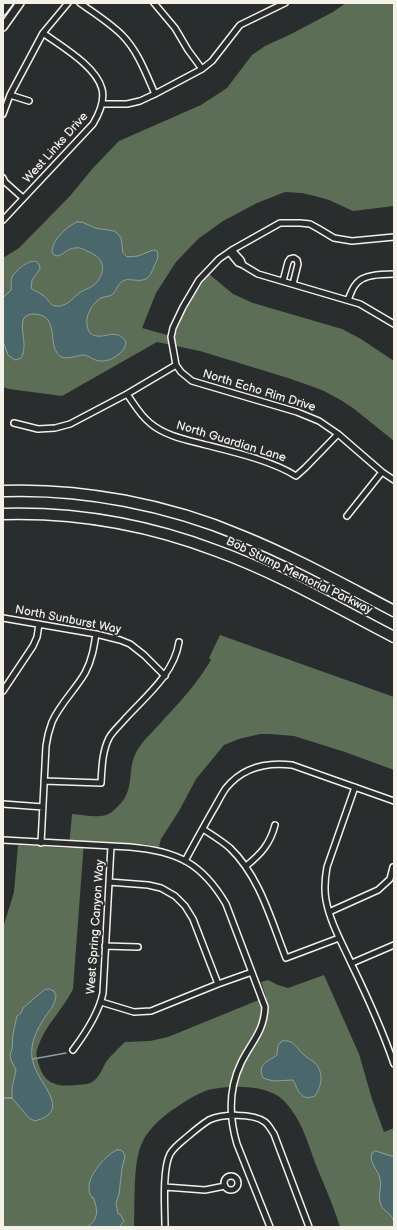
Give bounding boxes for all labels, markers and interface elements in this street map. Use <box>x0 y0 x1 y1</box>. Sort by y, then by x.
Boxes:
street label: West Links Drive <box>21 110 91 186</box>
street label: North Echo Rim Drive <box>201 367 317 415</box>
street label: North Guardian Lane <box>174 418 288 466</box>
street label: Bob Stump Memorial Parkway <box>223 534 375 618</box>
street label: North Sunburst Way <box>14 603 122 637</box>
street label: West Spring Canyon Way <box>84 859 108 995</box>

